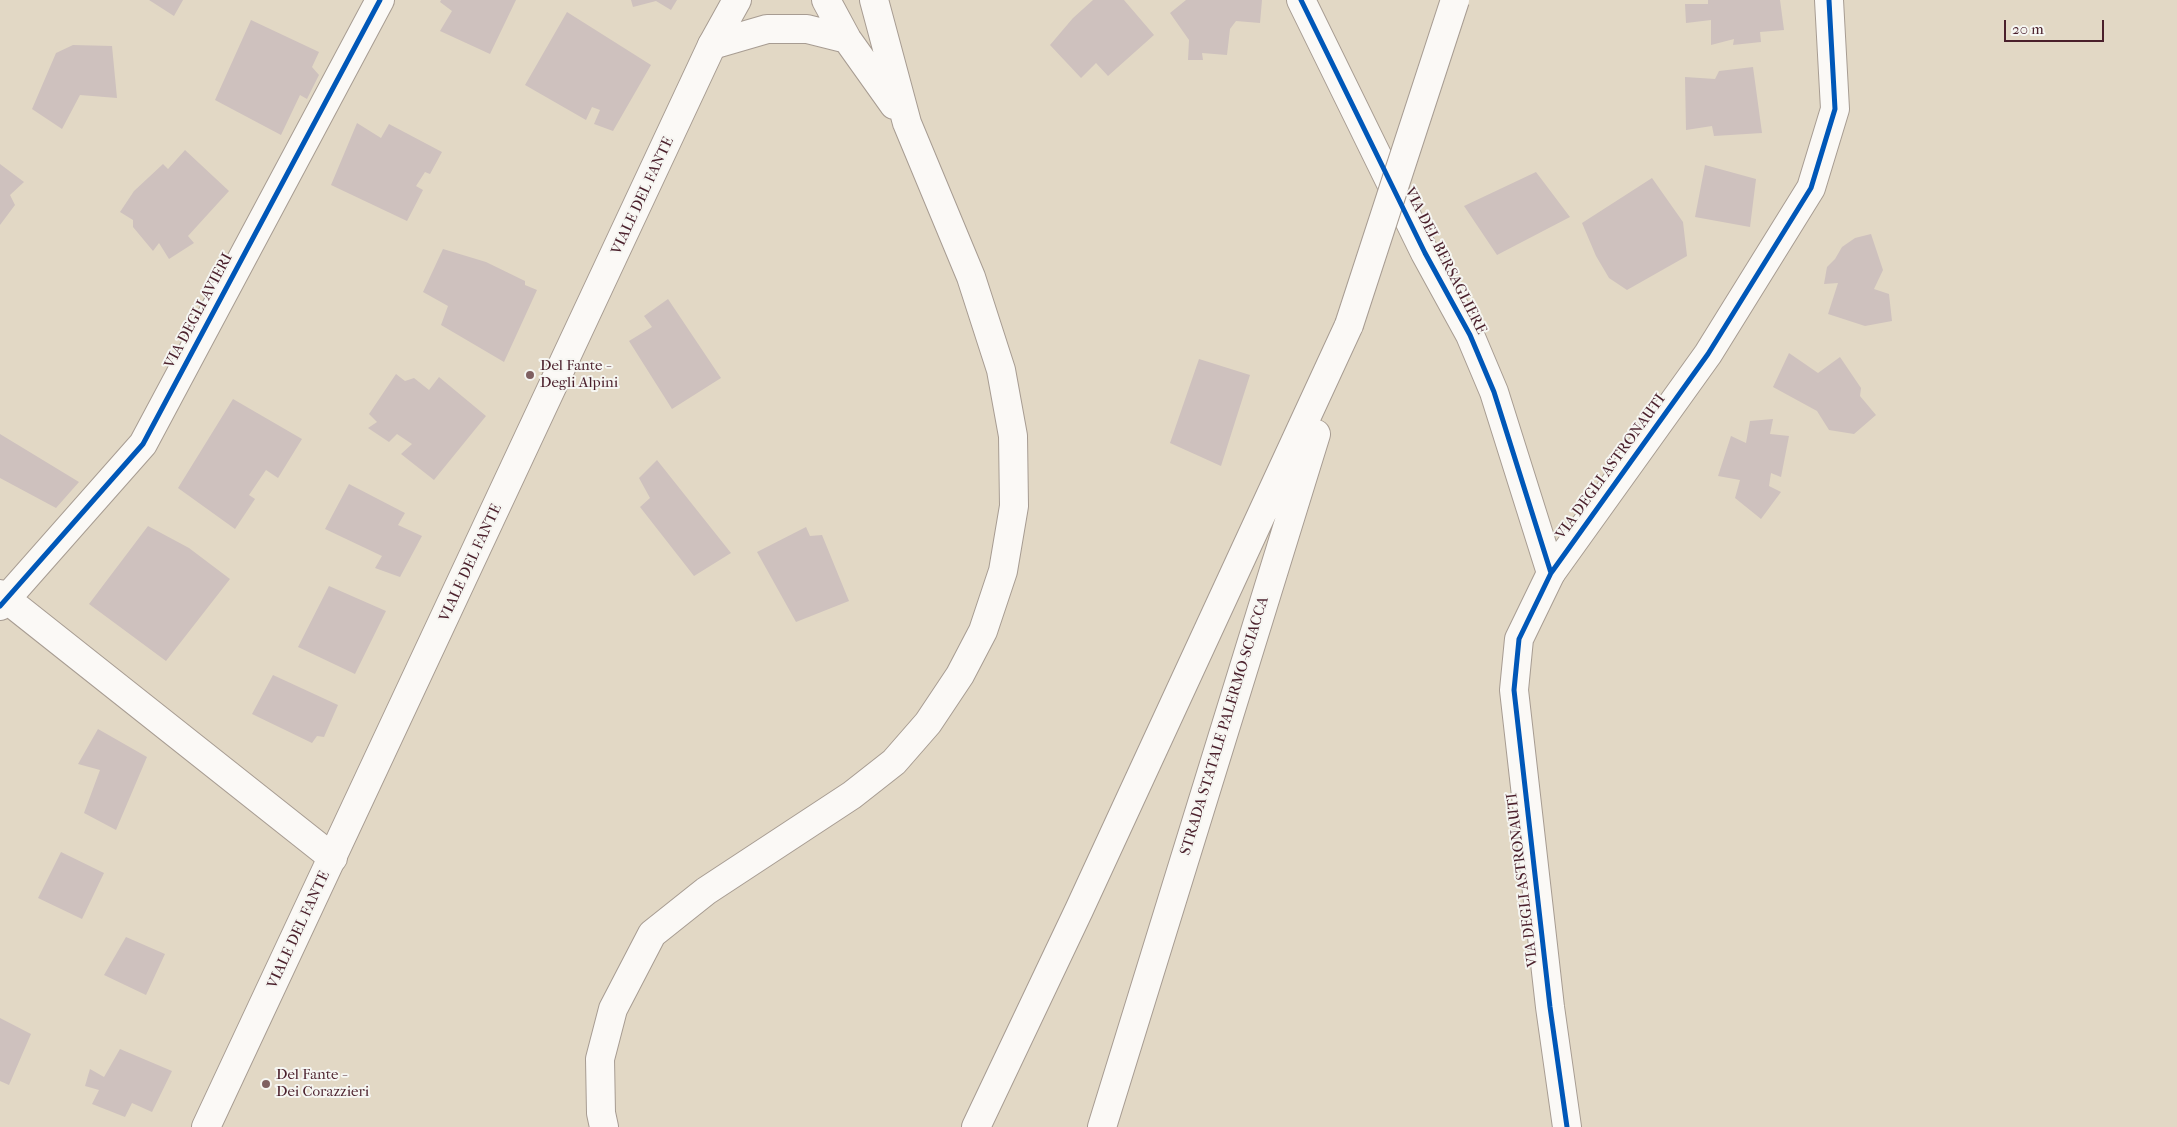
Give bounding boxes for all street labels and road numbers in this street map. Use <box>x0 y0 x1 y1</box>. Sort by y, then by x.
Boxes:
street label: VIALE DEL FANTE <box>608 134 678 258</box>
street label: VIA DEL BERSAGLIERE <box>1400 184 1490 338</box>
street label: VIA DEGLI AVIERI <box>161 250 237 372</box>
street label: VIA DEGLI ASTRONAUTI <box>1552 391 1670 543</box>
street label: VIALE DEL FANTE <box>436 501 506 625</box>
street label: STRADA STATALE PALERMO-SCIACCA <box>1177 594 1273 858</box>
street label: VIA DEGLI ASTRONAUTI <box>1503 792 1543 968</box>
street label: VIALE DEL FANTE <box>264 868 334 992</box>

